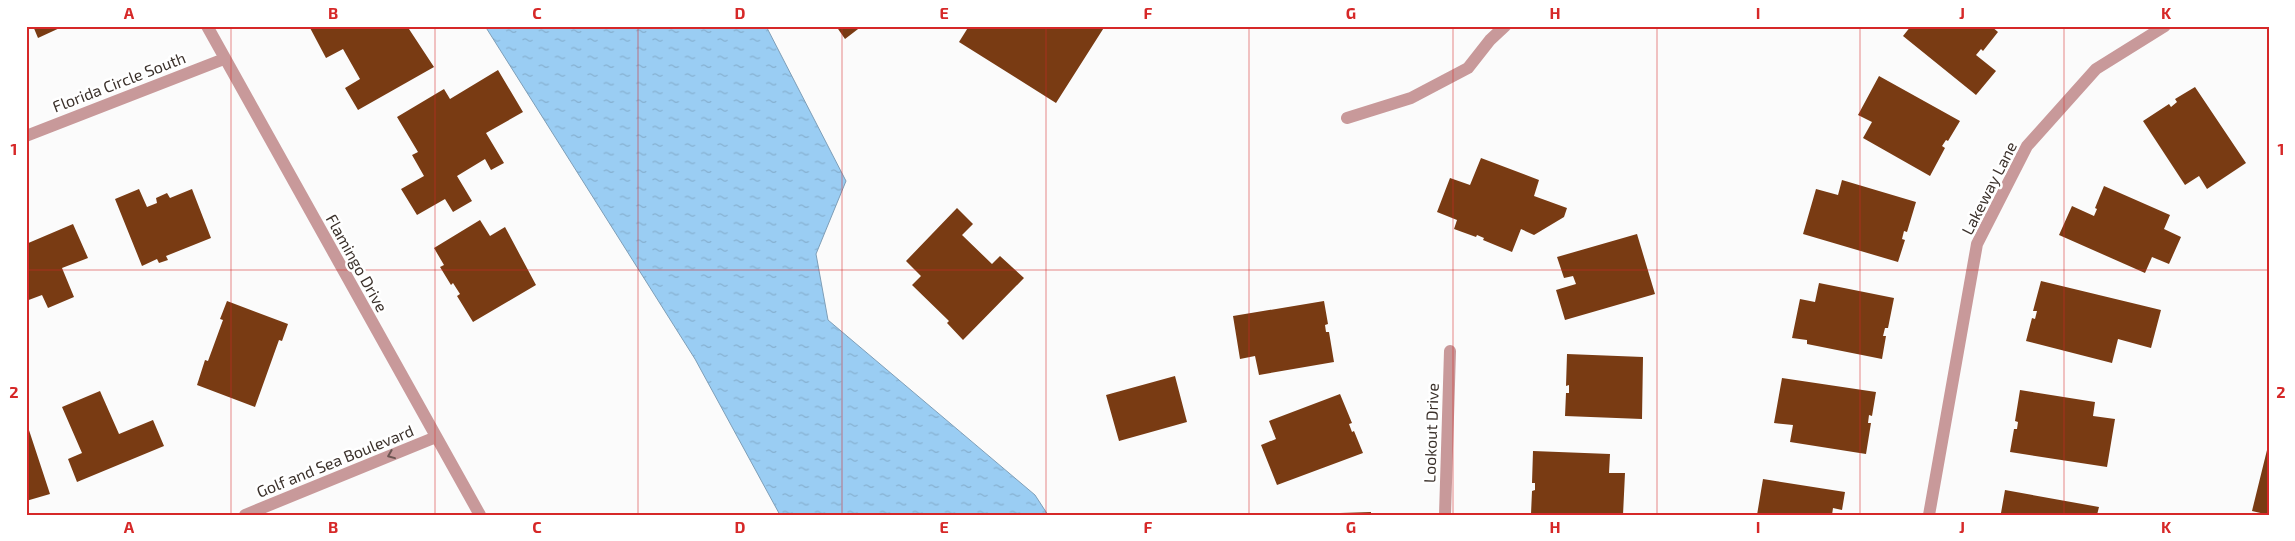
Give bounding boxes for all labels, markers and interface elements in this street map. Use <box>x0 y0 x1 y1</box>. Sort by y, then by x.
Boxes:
text: A <box>124 3 135 22</box>
text: B <box>328 3 338 22</box>
text: C <box>532 3 542 22</box>
text: D <box>735 3 746 22</box>
text: E <box>939 3 949 22</box>
text: F <box>1144 3 1153 22</box>
text: G <box>1346 3 1356 22</box>
text: H <box>1549 3 1561 22</box>
text: I <box>1756 3 1760 22</box>
text: J <box>1959 3 1965 22</box>
text: K <box>2161 3 2172 22</box>
street label: Florida Circle South <box>50 47 188 116</box>
street label: Lakeway Lane <box>1957 138 2020 238</box>
text: 1 <box>11 139 17 158</box>
text: 1 <box>2278 139 2284 158</box>
street label: Flamingo Drive <box>323 211 392 315</box>
text: 2 <box>9 382 19 401</box>
text: 2 <box>2276 382 2286 401</box>
street label: Lookout Drive <box>1419 383 1442 483</box>
street label: Golf and Sea Boulevard <box>253 420 416 501</box>
one-way arrow <box>387 449 396 460</box>
text: A <box>124 517 135 536</box>
text: B <box>328 517 338 536</box>
text: C <box>532 517 542 536</box>
text: D <box>735 517 746 536</box>
text: E <box>939 517 949 536</box>
text: F <box>1144 517 1153 536</box>
text: G <box>1346 517 1356 536</box>
text: H <box>1549 517 1561 536</box>
text: I <box>1756 517 1760 536</box>
text: J <box>1959 517 1965 536</box>
text: K <box>2161 517 2172 536</box>

